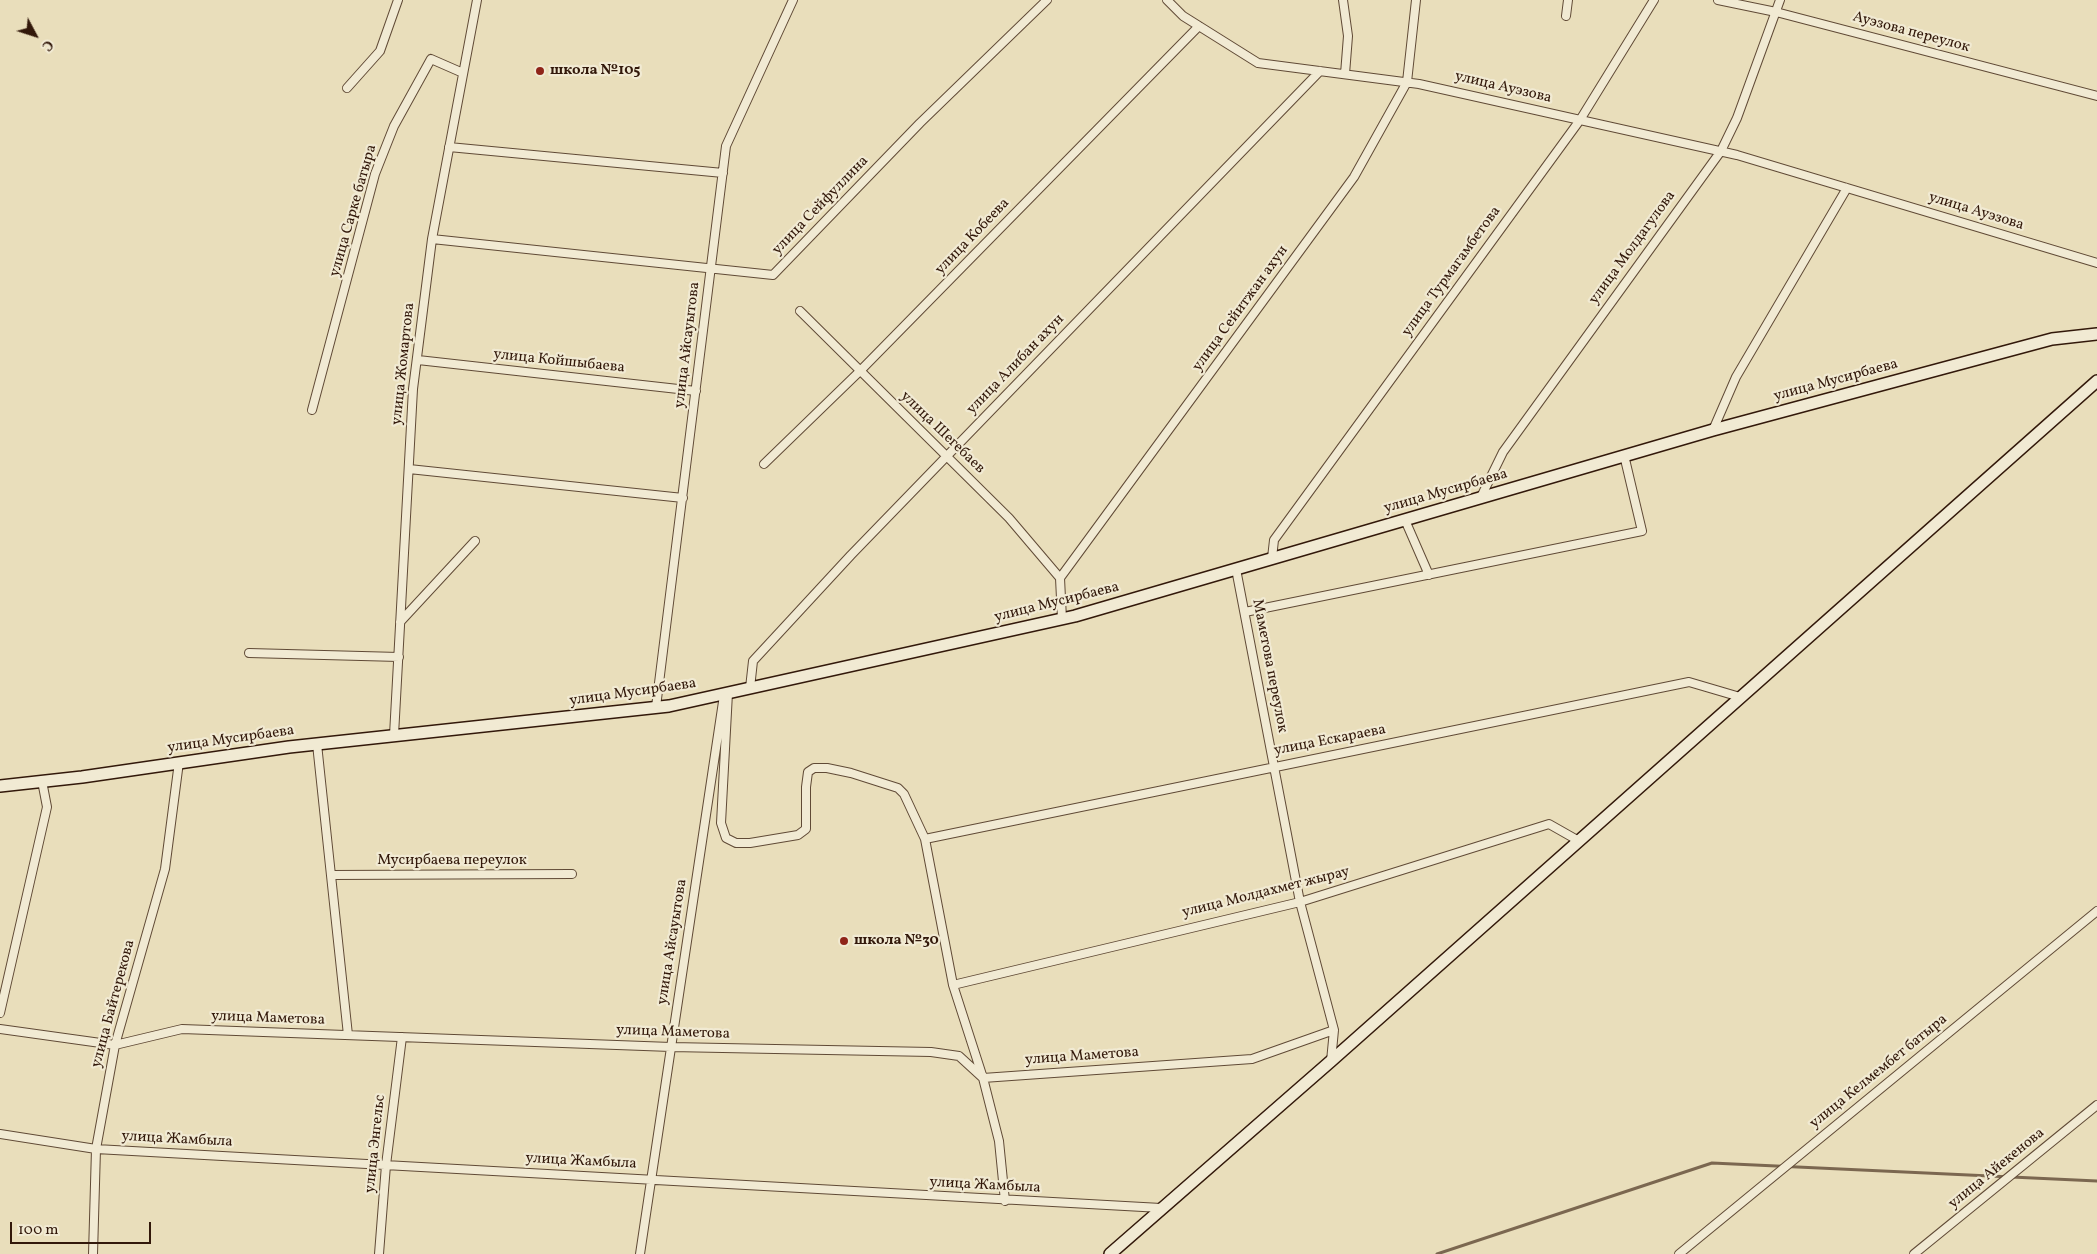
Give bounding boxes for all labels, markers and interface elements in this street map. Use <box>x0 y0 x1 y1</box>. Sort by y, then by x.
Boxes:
street label: Ауэзова переулок <box>1851 9 1971 57</box>
north arrow <box>10 10 60 60</box>
text: С <box>37 35 57 55</box>
place label: школа №105 <box>550 62 641 80</box>
marker: школа №105 <box>534 65 546 77</box>
street label: улица Ауэзова <box>1453 68 1553 108</box>
street label: улица Сарке батыра <box>326 143 382 279</box>
street label: улица Сейфуллина <box>769 153 873 259</box>
street label: улица Молдагулова <box>1586 188 1680 308</box>
street label: улица Ауэзова <box>1926 189 2026 235</box>
street label: улица Кобеева <box>932 195 1014 279</box>
street label: улица Турмагамбетова <box>1399 203 1505 341</box>
street label: улица Сейитжан ахун <box>1189 243 1293 375</box>
street label: улица Айсауытова <box>671 281 705 409</box>
street label: улица Жомартова <box>389 302 419 426</box>
street label: улица Алибан ахун <box>963 311 1069 419</box>
street label: улица Койшыбаева <box>492 346 626 378</box>
street label: улица Мусирбаева <box>1772 356 1900 406</box>
street label: улица Шегебаев <box>896 388 988 478</box>
street label: улица Мусирбаева <box>1382 466 1510 518</box>
street label: улица Мусирбаева <box>993 579 1121 627</box>
street label: Маметова переулок <box>1247 598 1291 734</box>
street label: улица Мусирбаева <box>568 675 698 711</box>
street label: улица Ескараева <box>1272 721 1388 761</box>
street label: улица Мусирбаева <box>166 722 296 758</box>
street label: Мусирбаева переулок <box>377 852 527 870</box>
street label: улица Молдахмет жырау <box>1180 863 1352 923</box>
street label: улица Айсауытова <box>654 878 692 1006</box>
place label: школа №30 <box>854 932 939 950</box>
marker: школа №30 <box>838 935 850 947</box>
street label: улица Байтерекова <box>88 938 140 1070</box>
street label: улица Маметова <box>211 1008 325 1030</box>
street label: улица Келмембет батыра <box>1807 1011 1951 1133</box>
street label: улица Маметова <box>616 1022 730 1044</box>
street label: улица Маметова <box>1024 1044 1140 1070</box>
street label: улица Энгельс <box>362 1094 390 1194</box>
street label: улица Айекенова <box>1945 1125 2049 1213</box>
street label: улица Жамбыла <box>121 1128 233 1152</box>
street label: улица Жамбыла <box>525 1150 637 1174</box>
street label: улица Жамбыла <box>929 1174 1041 1198</box>
scale bar <box>12 1212 154 1244</box>
text: 100 m <box>18 1220 58 1241</box>

